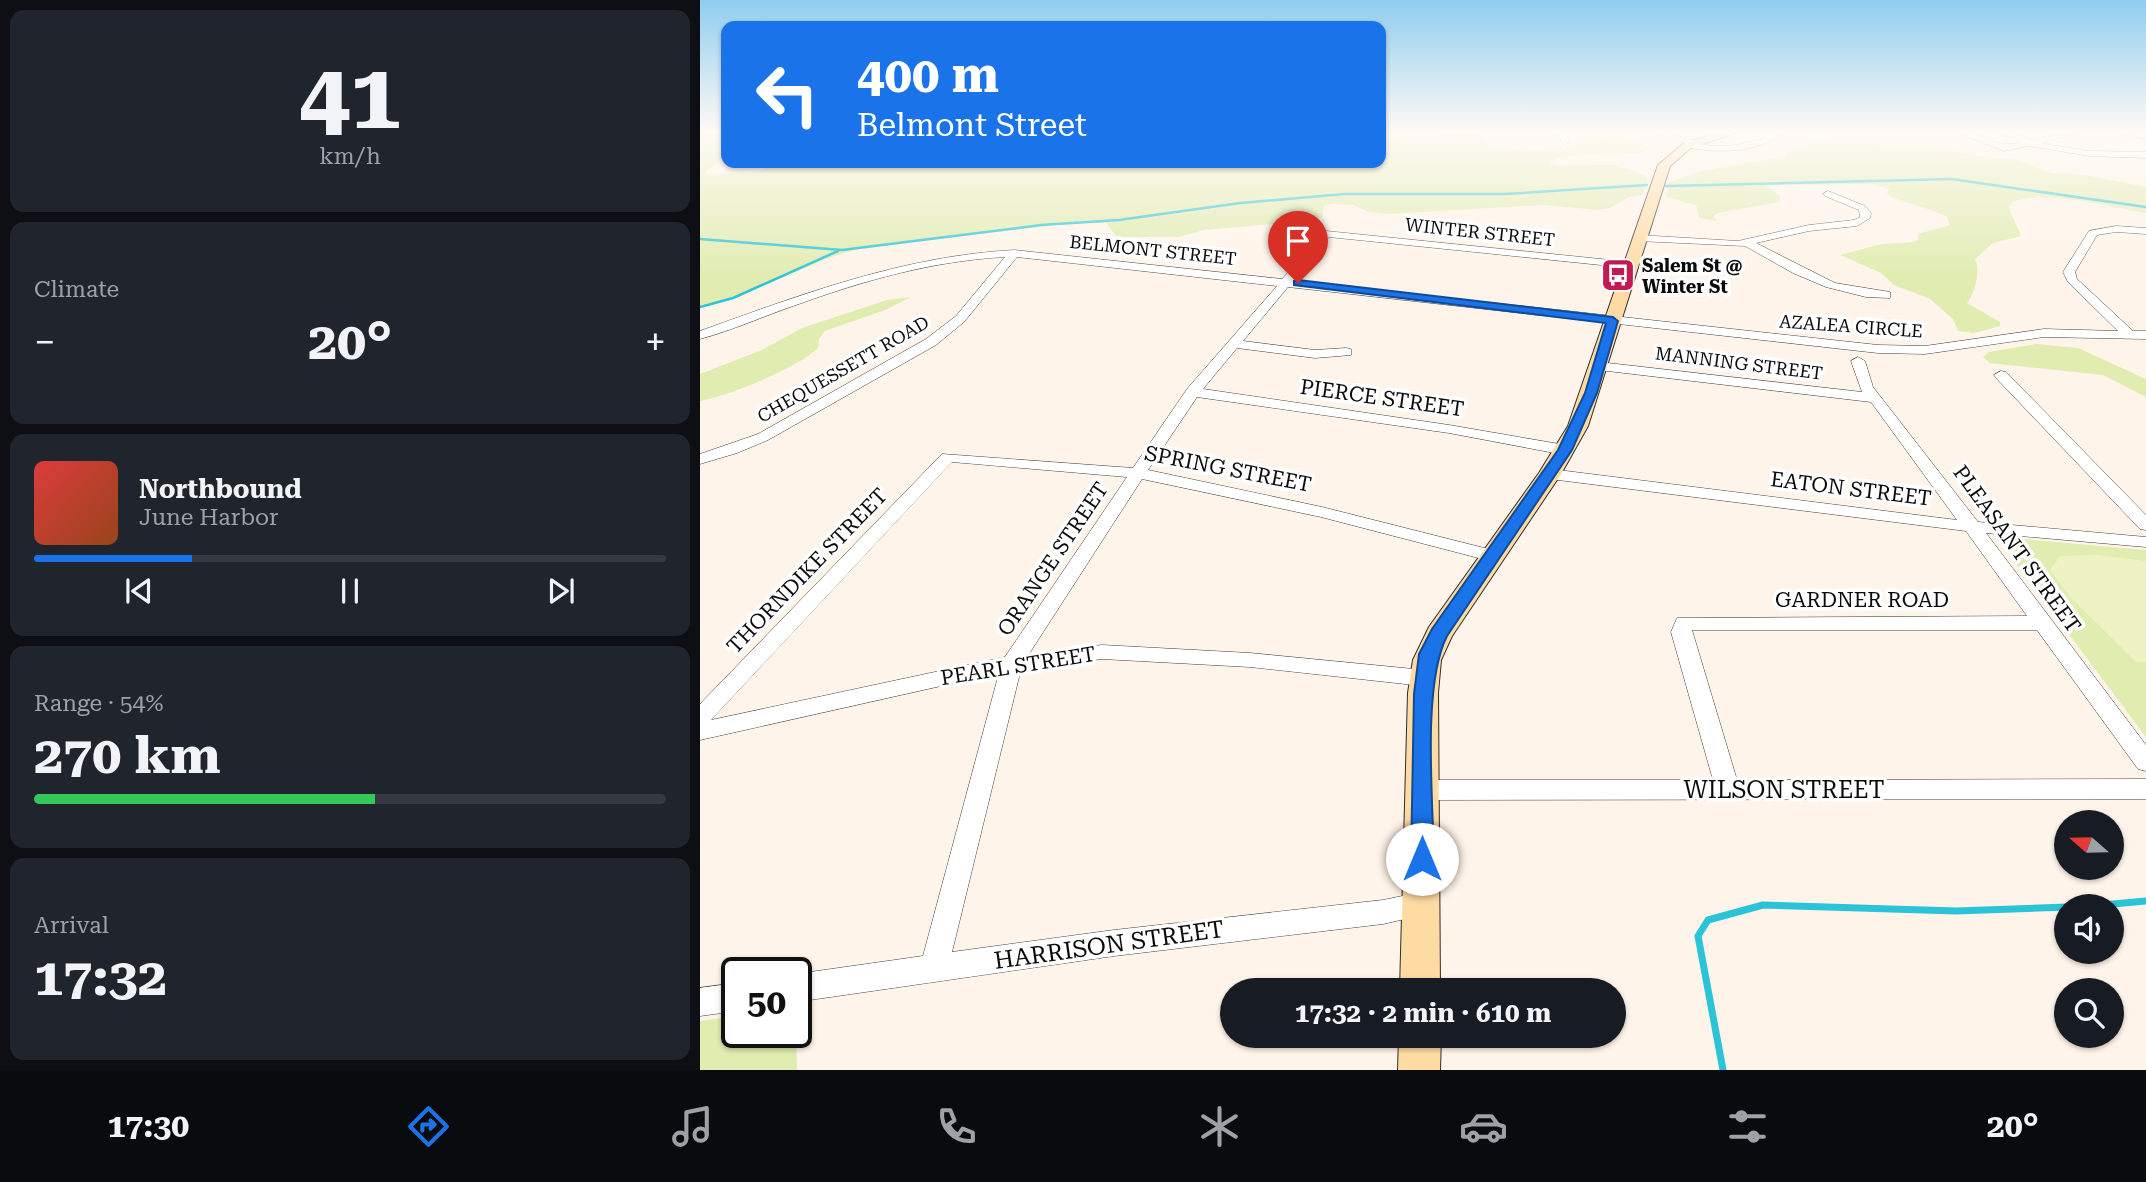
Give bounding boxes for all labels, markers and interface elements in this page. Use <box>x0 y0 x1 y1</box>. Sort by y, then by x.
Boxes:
text: 41 <box>299 44 401 150</box>
text: 400 m <box>857 47 999 104</box>
icon: left <box>742 49 833 140</box>
text: Belmont Street <box>857 106 1087 144</box>
text: km/h <box>319 143 381 170</box>
pin <box>1268 211 1328 283</box>
street label: WINTER STREET <box>1404 214 1556 250</box>
icon: arrive <box>1279 222 1317 260</box>
street label: BELMONT STREET <box>1069 231 1237 269</box>
place label: Salem St @ Winter St <box>1642 255 1742 297</box>
bus stop icon: Salem St @ Winter St <box>1599 256 1637 294</box>
text: Climate <box>34 276 119 303</box>
text: 20° <box>308 311 392 372</box>
street label: CHEQUESSETT ROAD <box>753 311 933 427</box>
street label: AZALEA CIRCLE <box>1779 311 1923 341</box>
text: − <box>34 320 55 364</box>
text: + <box>645 320 666 364</box>
street label: MANNING STREET <box>1654 342 1824 384</box>
street label: PIERCE STREET <box>1299 375 1465 421</box>
street label: SPRING STREET <box>1143 441 1313 497</box>
street label: PLEASANT STREET <box>1948 461 2086 637</box>
street label: EATON STREET <box>1769 467 1933 511</box>
text: Northbound <box>139 474 302 504</box>
street label: ORANGE STREET <box>993 478 1113 640</box>
street label: THORNDIKE STREET <box>722 484 892 658</box>
text: June Harbor <box>139 504 279 531</box>
icon: previous <box>120 572 158 610</box>
icon: pause <box>331 572 369 610</box>
icon: next <box>542 572 580 610</box>
street label: GARDNER ROAD <box>1775 588 1949 612</box>
street label: PEARL STREET <box>939 642 1097 690</box>
text: Range · 54% <box>34 690 163 717</box>
text: 270 km <box>34 725 221 786</box>
street label: WILSON STREET <box>1683 776 1885 804</box>
north arrow <box>2054 810 2124 880</box>
map controls <box>2054 810 2124 1048</box>
position arrow <box>1385 822 1459 896</box>
button: sound <box>2054 894 2124 964</box>
text: Arrival <box>34 912 109 939</box>
street label: HARRISON STREET <box>992 915 1226 975</box>
text: 17:32 <box>34 947 167 1008</box>
speed limit sign: 50 <box>721 957 812 1048</box>
button: search <box>2054 978 2124 1048</box>
text: 17:32 · 2 min · 610 m <box>1295 998 1551 1028</box>
icon: directions <box>404 1102 453 1151</box>
icon: music <box>668 1102 717 1151</box>
icon: phone <box>932 1102 981 1151</box>
icon: climate <box>1195 1102 1244 1151</box>
icon: car <box>1459 1102 1508 1151</box>
icon: filters <box>1723 1102 1772 1151</box>
text: 17:30 <box>107 1107 189 1145</box>
text: 20° <box>1987 1107 2039 1145</box>

